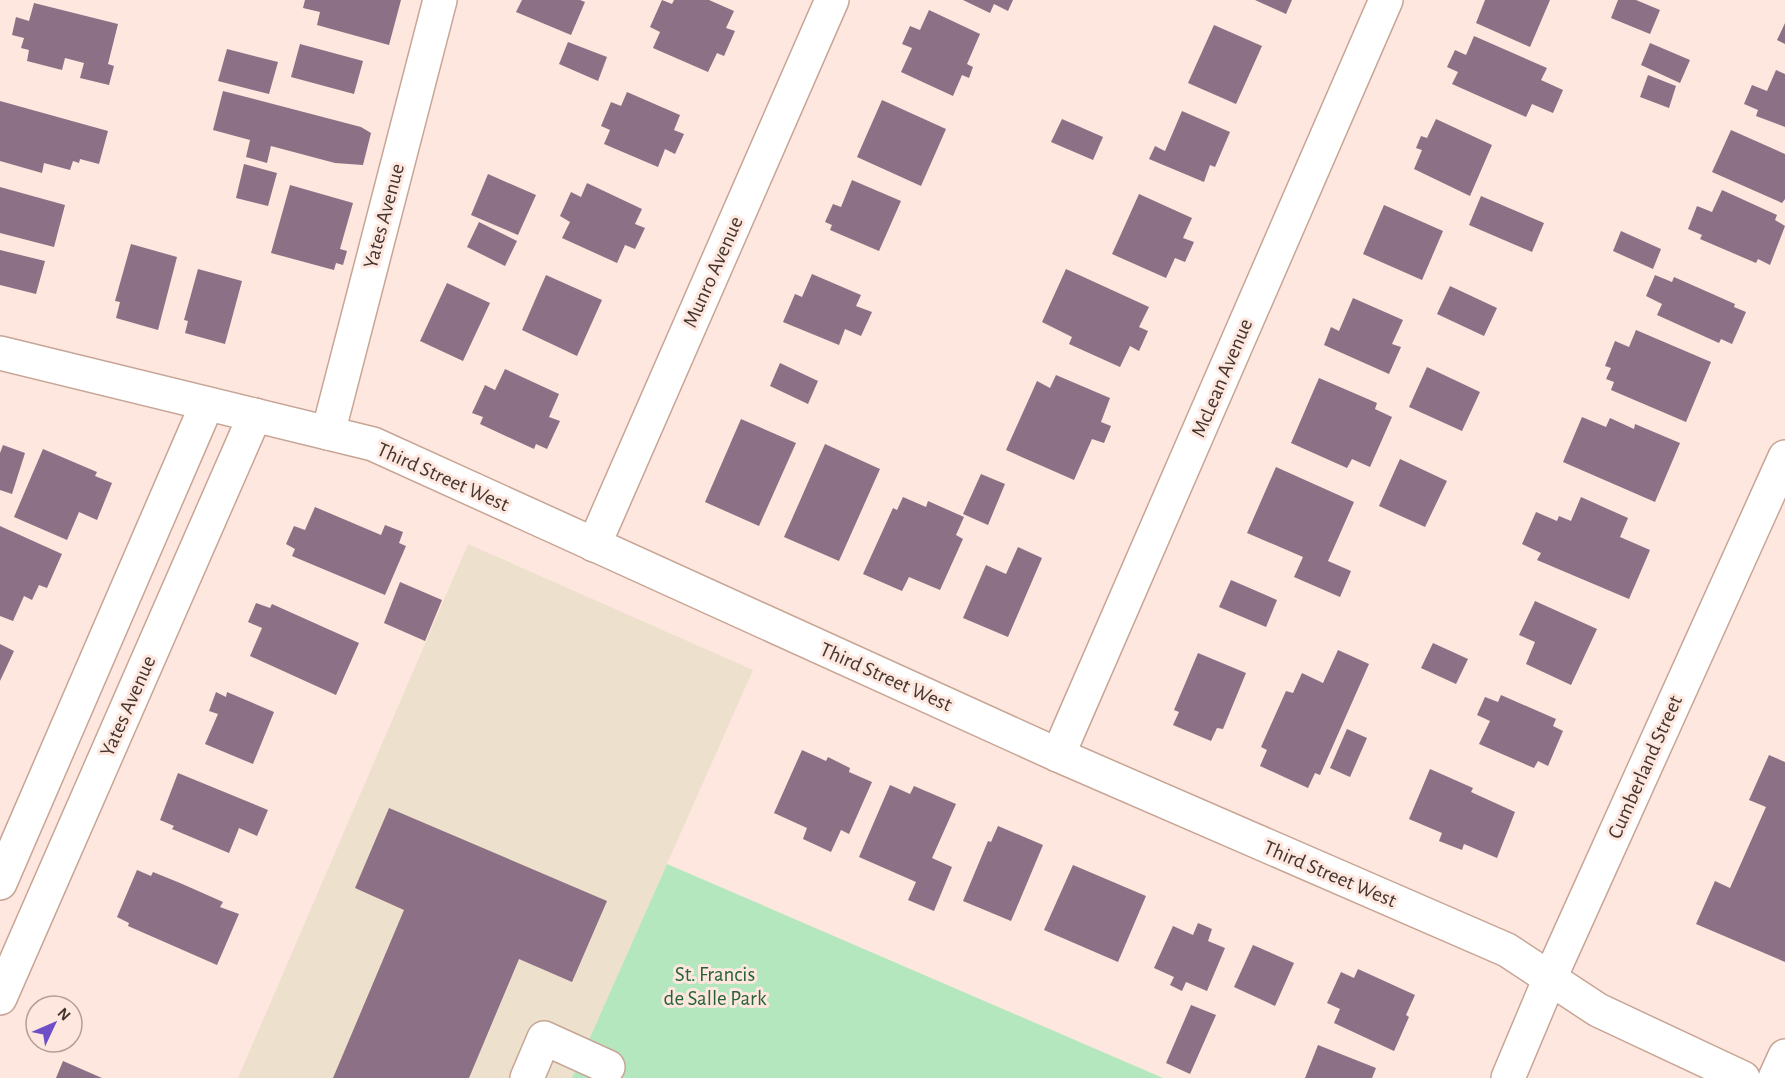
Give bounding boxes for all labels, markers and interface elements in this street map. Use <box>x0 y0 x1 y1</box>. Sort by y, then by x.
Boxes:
street label: Yates Avenue <box>360 161 408 271</box>
street label: Munro Avenue <box>679 213 747 331</box>
street label: McLean Avenue <box>1188 316 1256 440</box>
street label: Third Street West <box>374 439 512 516</box>
street label: Third Street West <box>817 639 955 716</box>
street label: Yates Avenue <box>96 652 160 760</box>
street label: Cumberland Street <box>1604 692 1686 842</box>
street label: Third Street West <box>1261 837 1400 912</box>
park label: St. Francis de Salle Park <box>664 964 767 1009</box>
north arrow <box>24 994 84 1054</box>
text: N <box>54 1005 74 1024</box>

